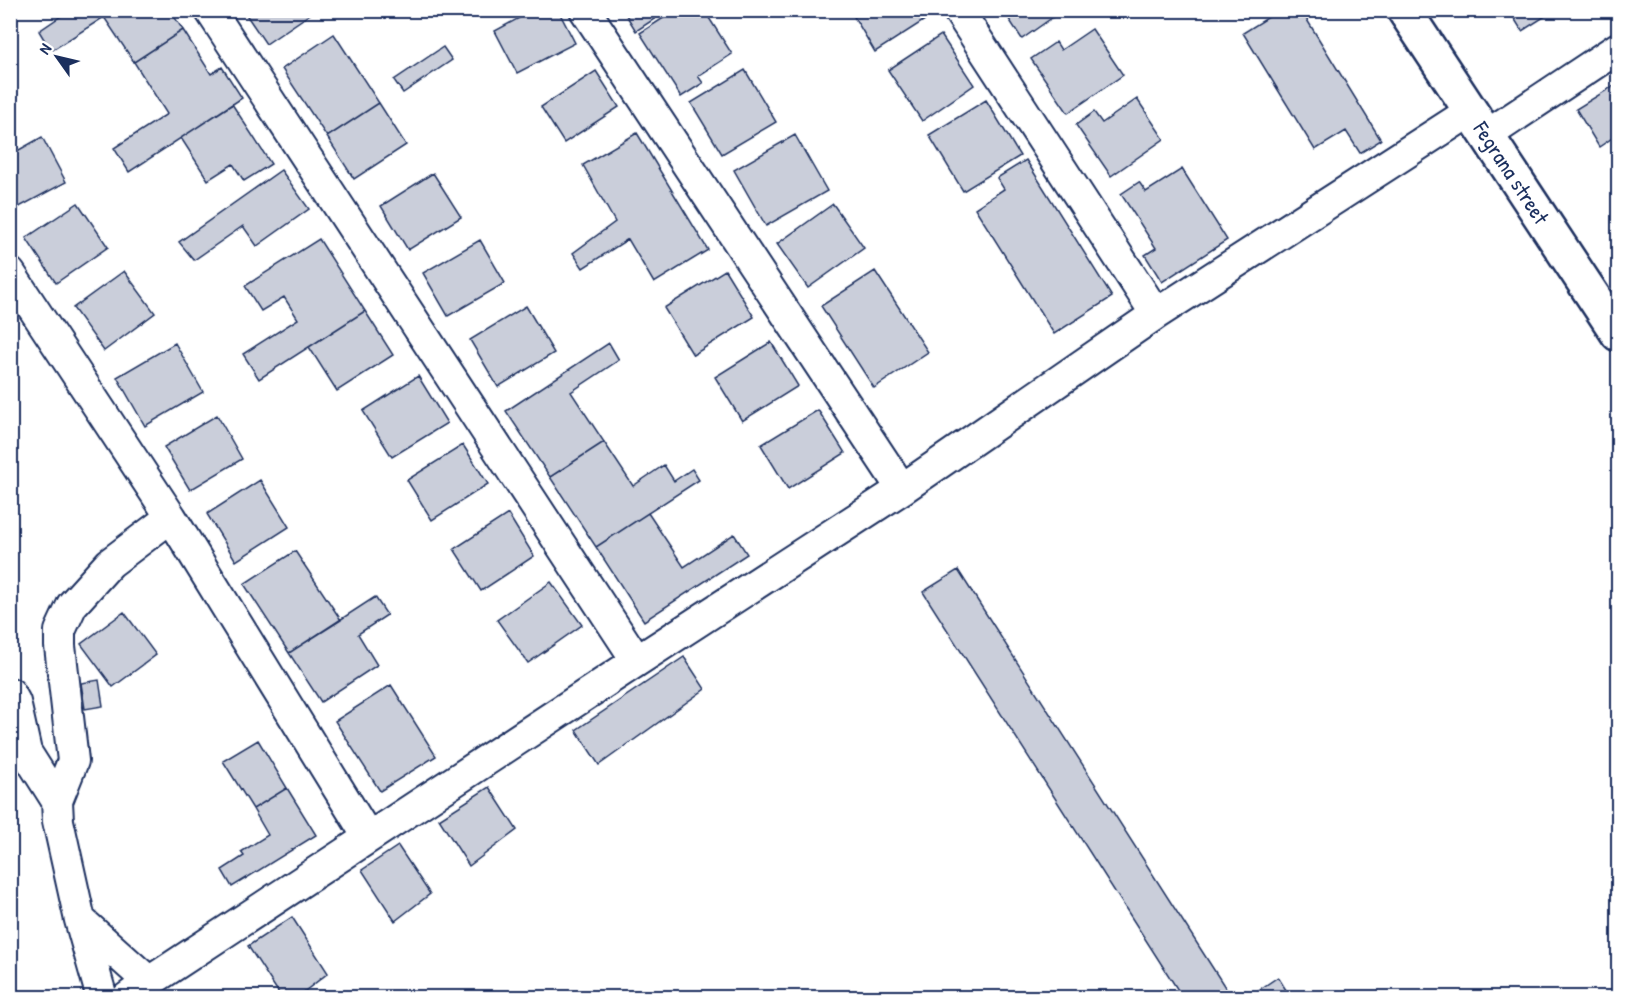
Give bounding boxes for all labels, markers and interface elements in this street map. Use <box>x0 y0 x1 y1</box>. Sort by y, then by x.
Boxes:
north arrow <box>27 27 87 87</box>
text: N <box>33 39 56 58</box>
street label: Fegrana street <box>1466 115 1557 230</box>

